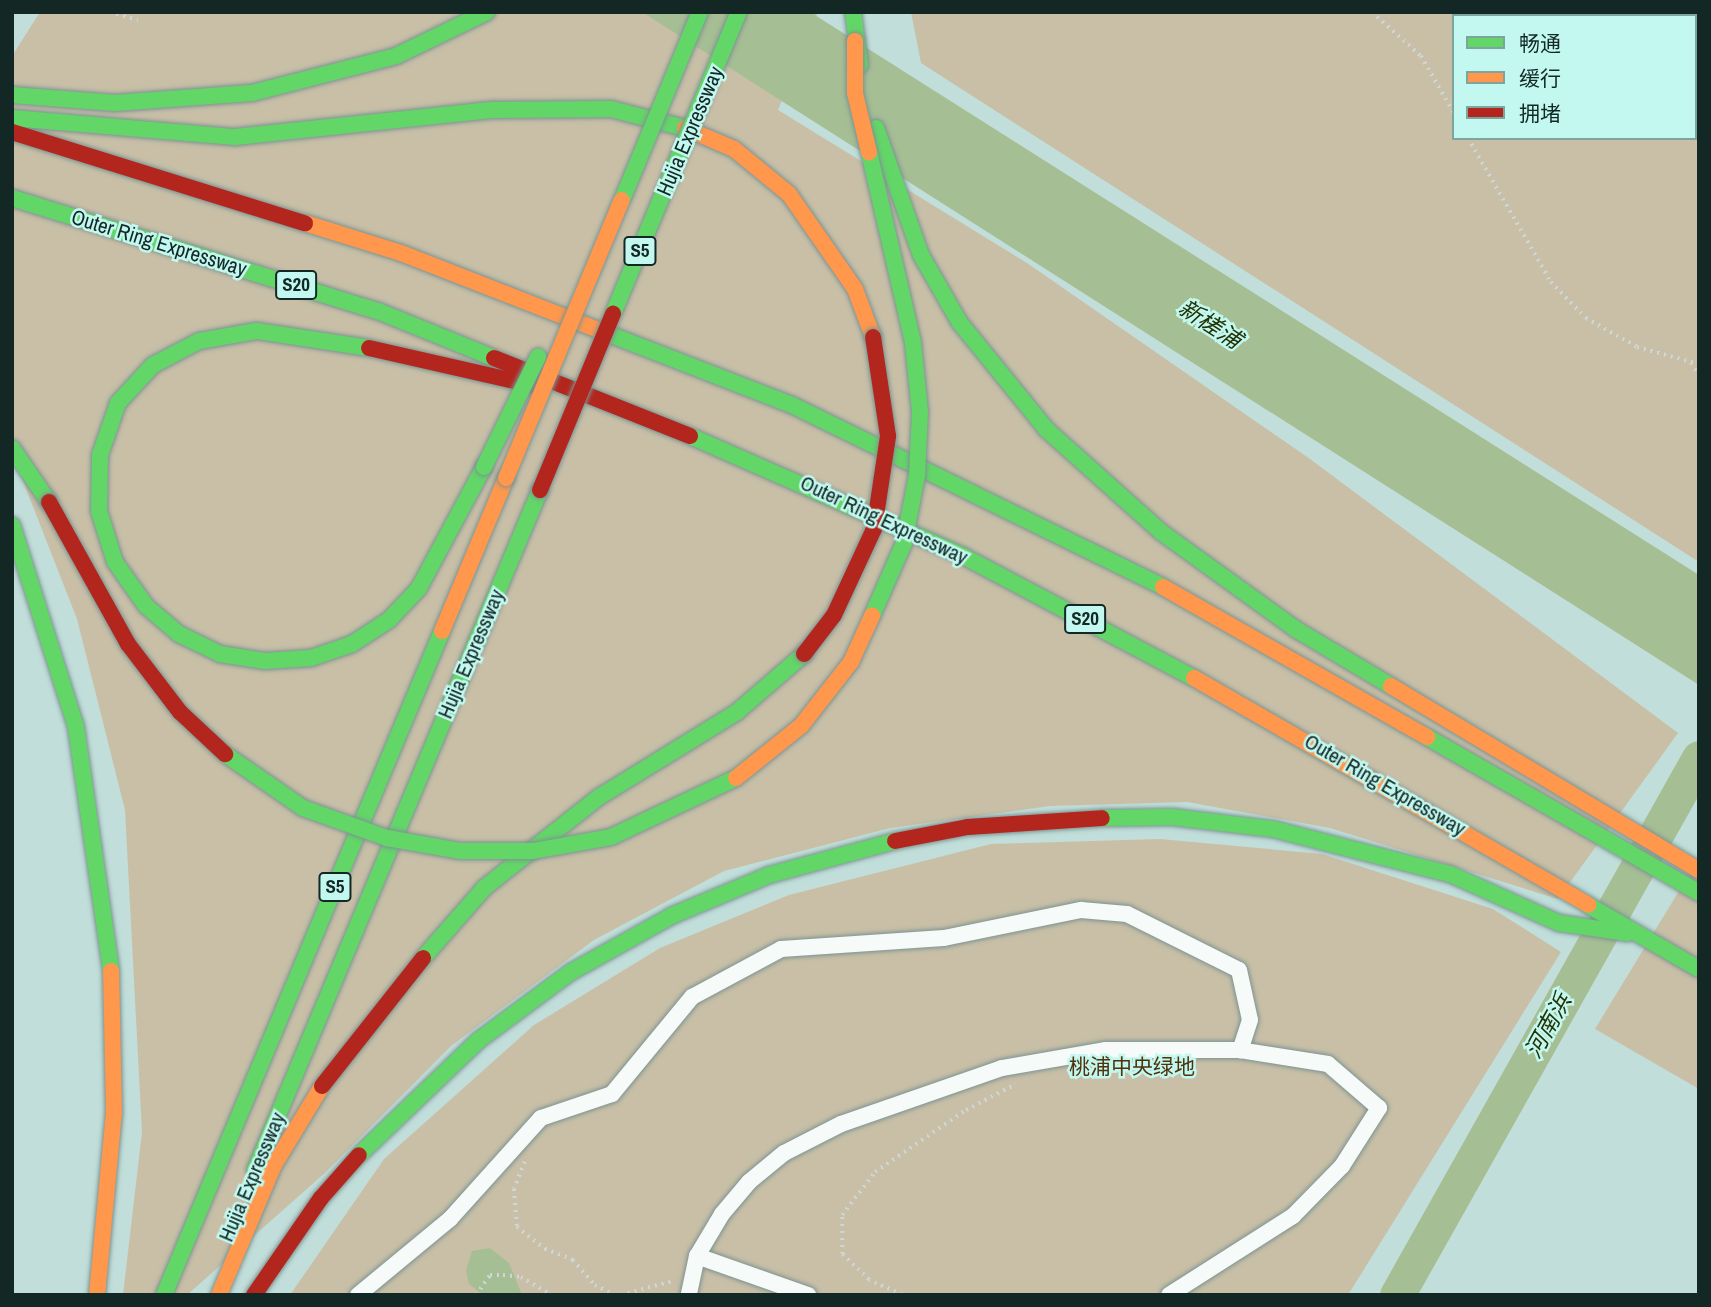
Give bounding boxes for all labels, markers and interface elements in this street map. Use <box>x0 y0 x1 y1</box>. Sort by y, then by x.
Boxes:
legend <box>1452 14 1697 140</box>
text: 畅通 <box>1519 29 1561 58</box>
street label: Hujia Expressway <box>651 63 729 199</box>
text: 缓行 <box>1519 64 1561 93</box>
text: 拥堵 <box>1519 99 1561 128</box>
street label: Outer Ring Expressway <box>68 204 250 282</box>
road number: S5 <box>622 235 658 266</box>
road number: S20 <box>275 270 317 300</box>
water label: 新槎浦 <box>1174 294 1246 354</box>
street label: Outer Ring Expressway <box>796 470 972 570</box>
street label: Hujia Expressway <box>432 586 510 722</box>
road number: S20 <box>1064 604 1106 634</box>
street label: Outer Ring Expressway <box>1300 729 1470 841</box>
road number: S5 <box>318 872 352 902</box>
water label: 河南浜 <box>1519 989 1577 1063</box>
park label: 桃浦中央绿地 <box>1069 1054 1195 1080</box>
street label: Hujia Expressway <box>213 1109 291 1245</box>

